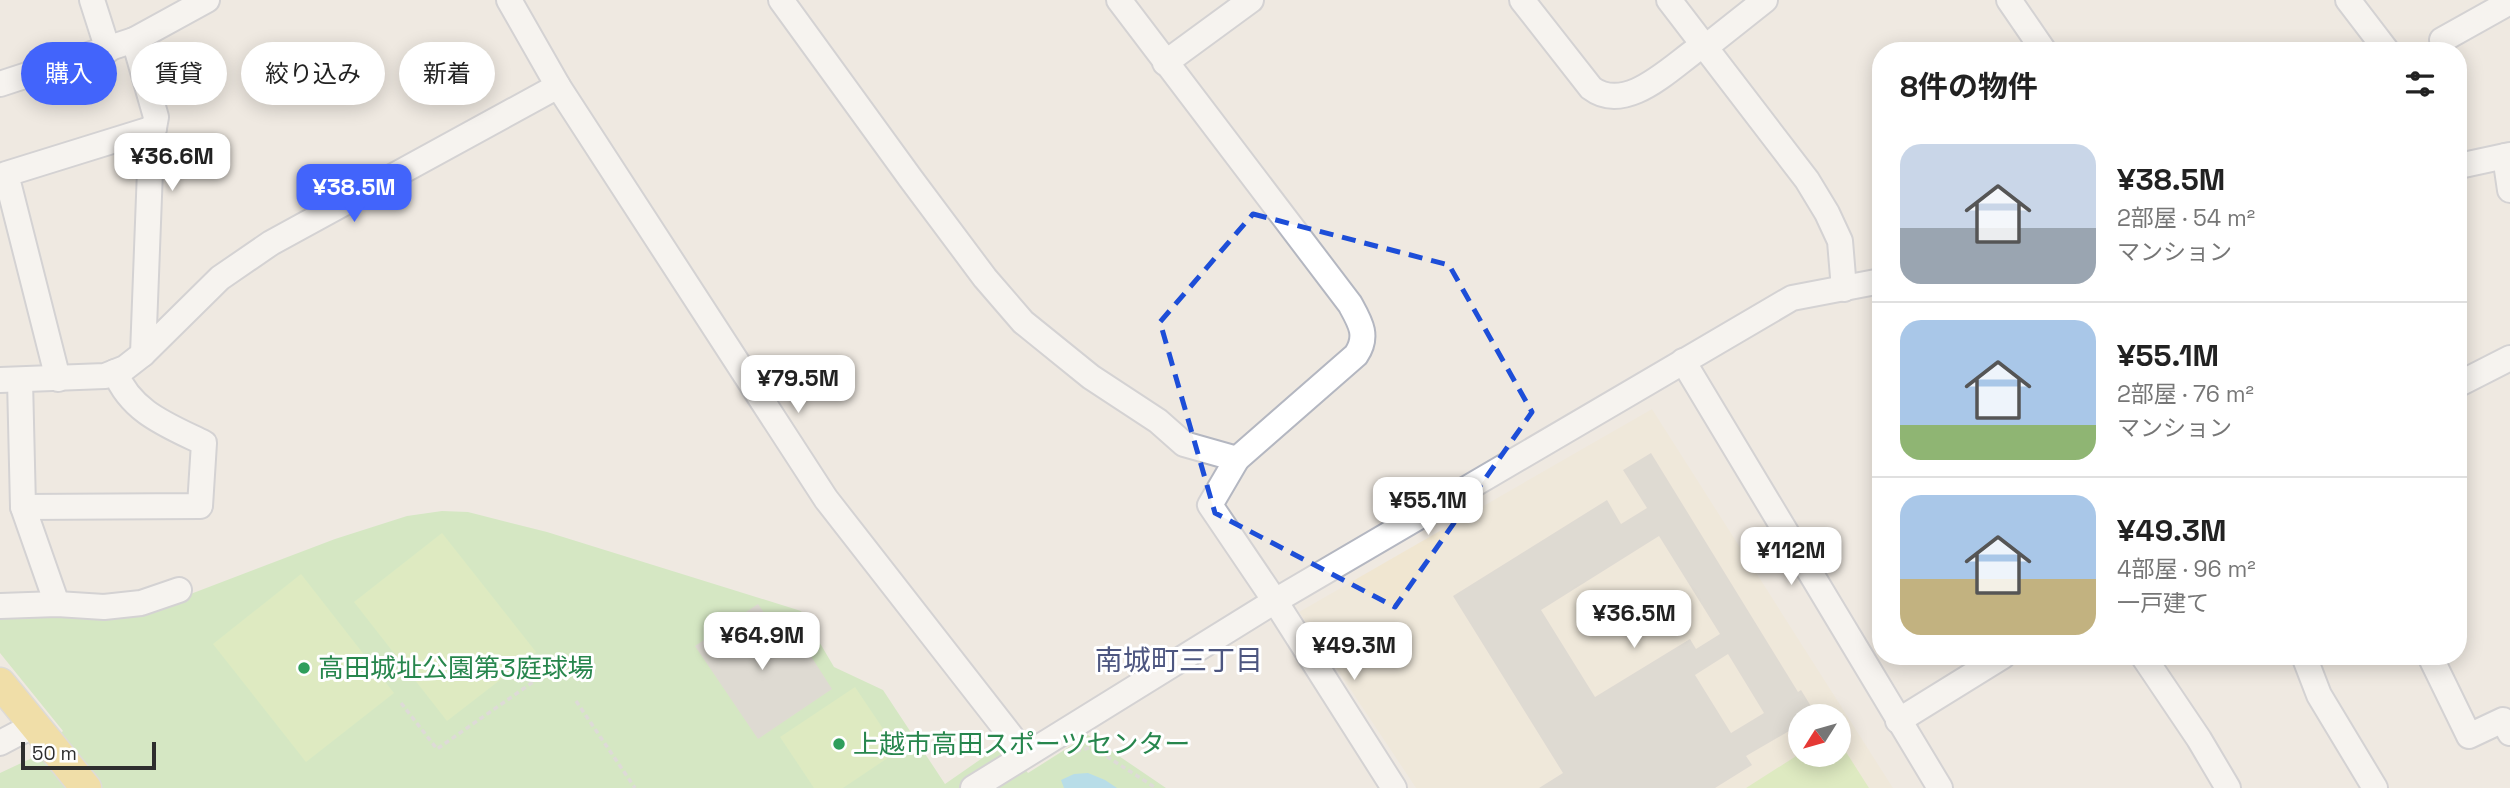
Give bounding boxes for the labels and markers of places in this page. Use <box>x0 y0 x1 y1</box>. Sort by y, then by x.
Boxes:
pin: ¥36.6M <box>115 134 229 193</box>
pin: ¥38.5M <box>297 164 411 224</box>
pin: ¥79.5M <box>741 356 855 415</box>
pin: ¥55.1M <box>1371 477 1485 537</box>
pin: ¥112M <box>1742 528 1840 587</box>
pin: ¥36.5M <box>1577 590 1691 650</box>
pin: ¥64.9M <box>705 612 819 672</box>
pin: ¥49.3M <box>1297 622 1411 682</box>
place label: 高田城址公園第3庭球場 <box>318 651 594 685</box>
marker: 高田城址公園第3庭球場 <box>296 660 312 676</box>
place label: 上越市高田スポーツセンター <box>853 727 1190 761</box>
marker: 上越市高田スポーツセンター <box>831 736 847 752</box>

